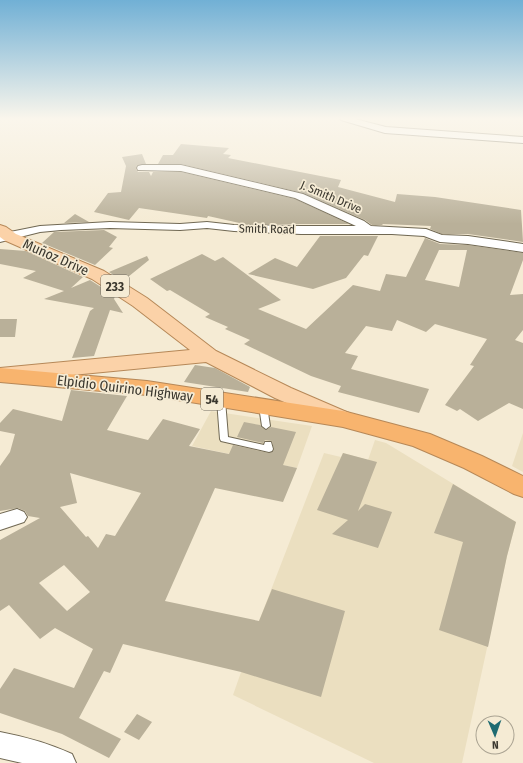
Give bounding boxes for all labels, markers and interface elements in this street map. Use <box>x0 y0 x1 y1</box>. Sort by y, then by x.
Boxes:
street label: J. Smith Drive <box>298 178 364 216</box>
street label: Smith Road <box>239 222 295 236</box>
street label: Muñoz Drive <box>20 235 91 280</box>
road number: 233 <box>101 275 129 297</box>
street label: Elpidio Quirino Highway <box>56 372 195 405</box>
road number: 54 <box>201 388 223 410</box>
north arrow <box>475 715 515 755</box>
text: N <box>492 738 499 751</box>

